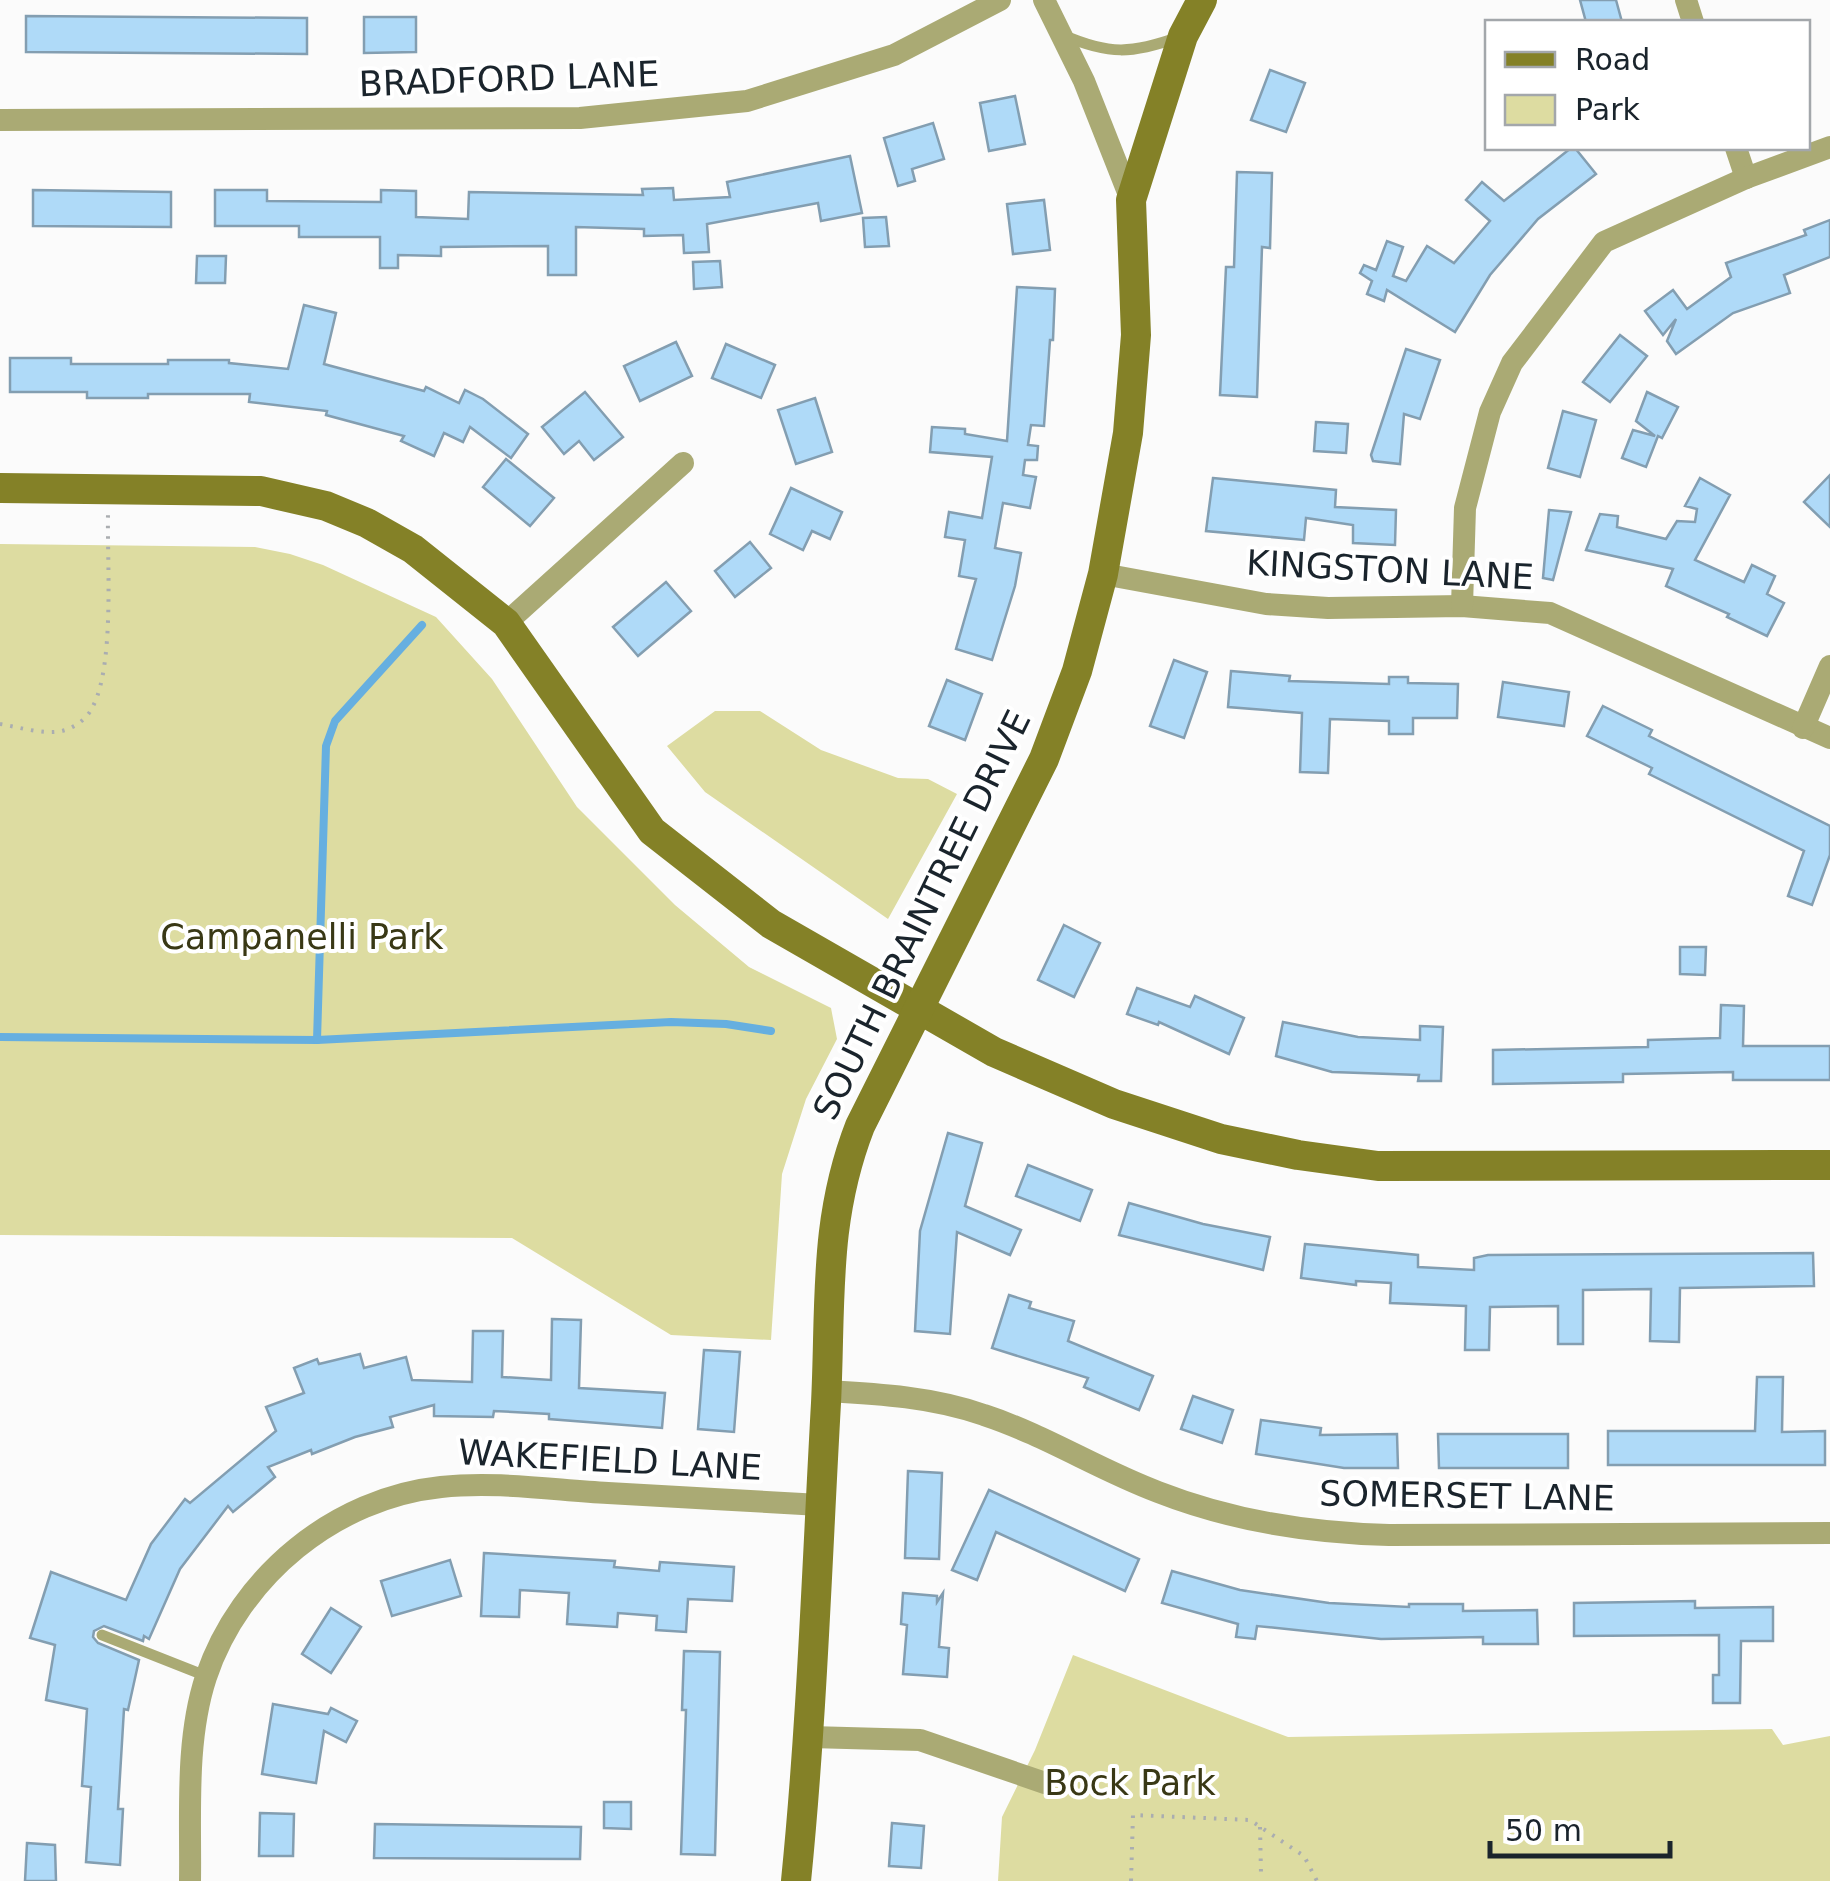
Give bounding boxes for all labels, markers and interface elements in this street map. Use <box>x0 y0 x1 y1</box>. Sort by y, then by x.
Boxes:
legend <box>1485 20 1810 150</box>
text: Road <box>1575 42 1650 77</box>
street label: BRADFORD LANE <box>358 54 660 104</box>
text: Park <box>1575 92 1640 127</box>
street label: KINGSTON LANE <box>1245 543 1535 597</box>
street label: SOUTH BRAINTREE DRIVE <box>805 704 1039 1126</box>
park label: Campanelli Park <box>160 917 444 957</box>
street label: WAKEFIELD LANE <box>457 1432 763 1488</box>
street label: SOMERSET LANE <box>1319 1473 1615 1519</box>
park label: Bock Park <box>1044 1763 1217 1803</box>
scale bar <box>1490 1796 1670 1858</box>
text: 50 m <box>1505 1813 1582 1848</box>

